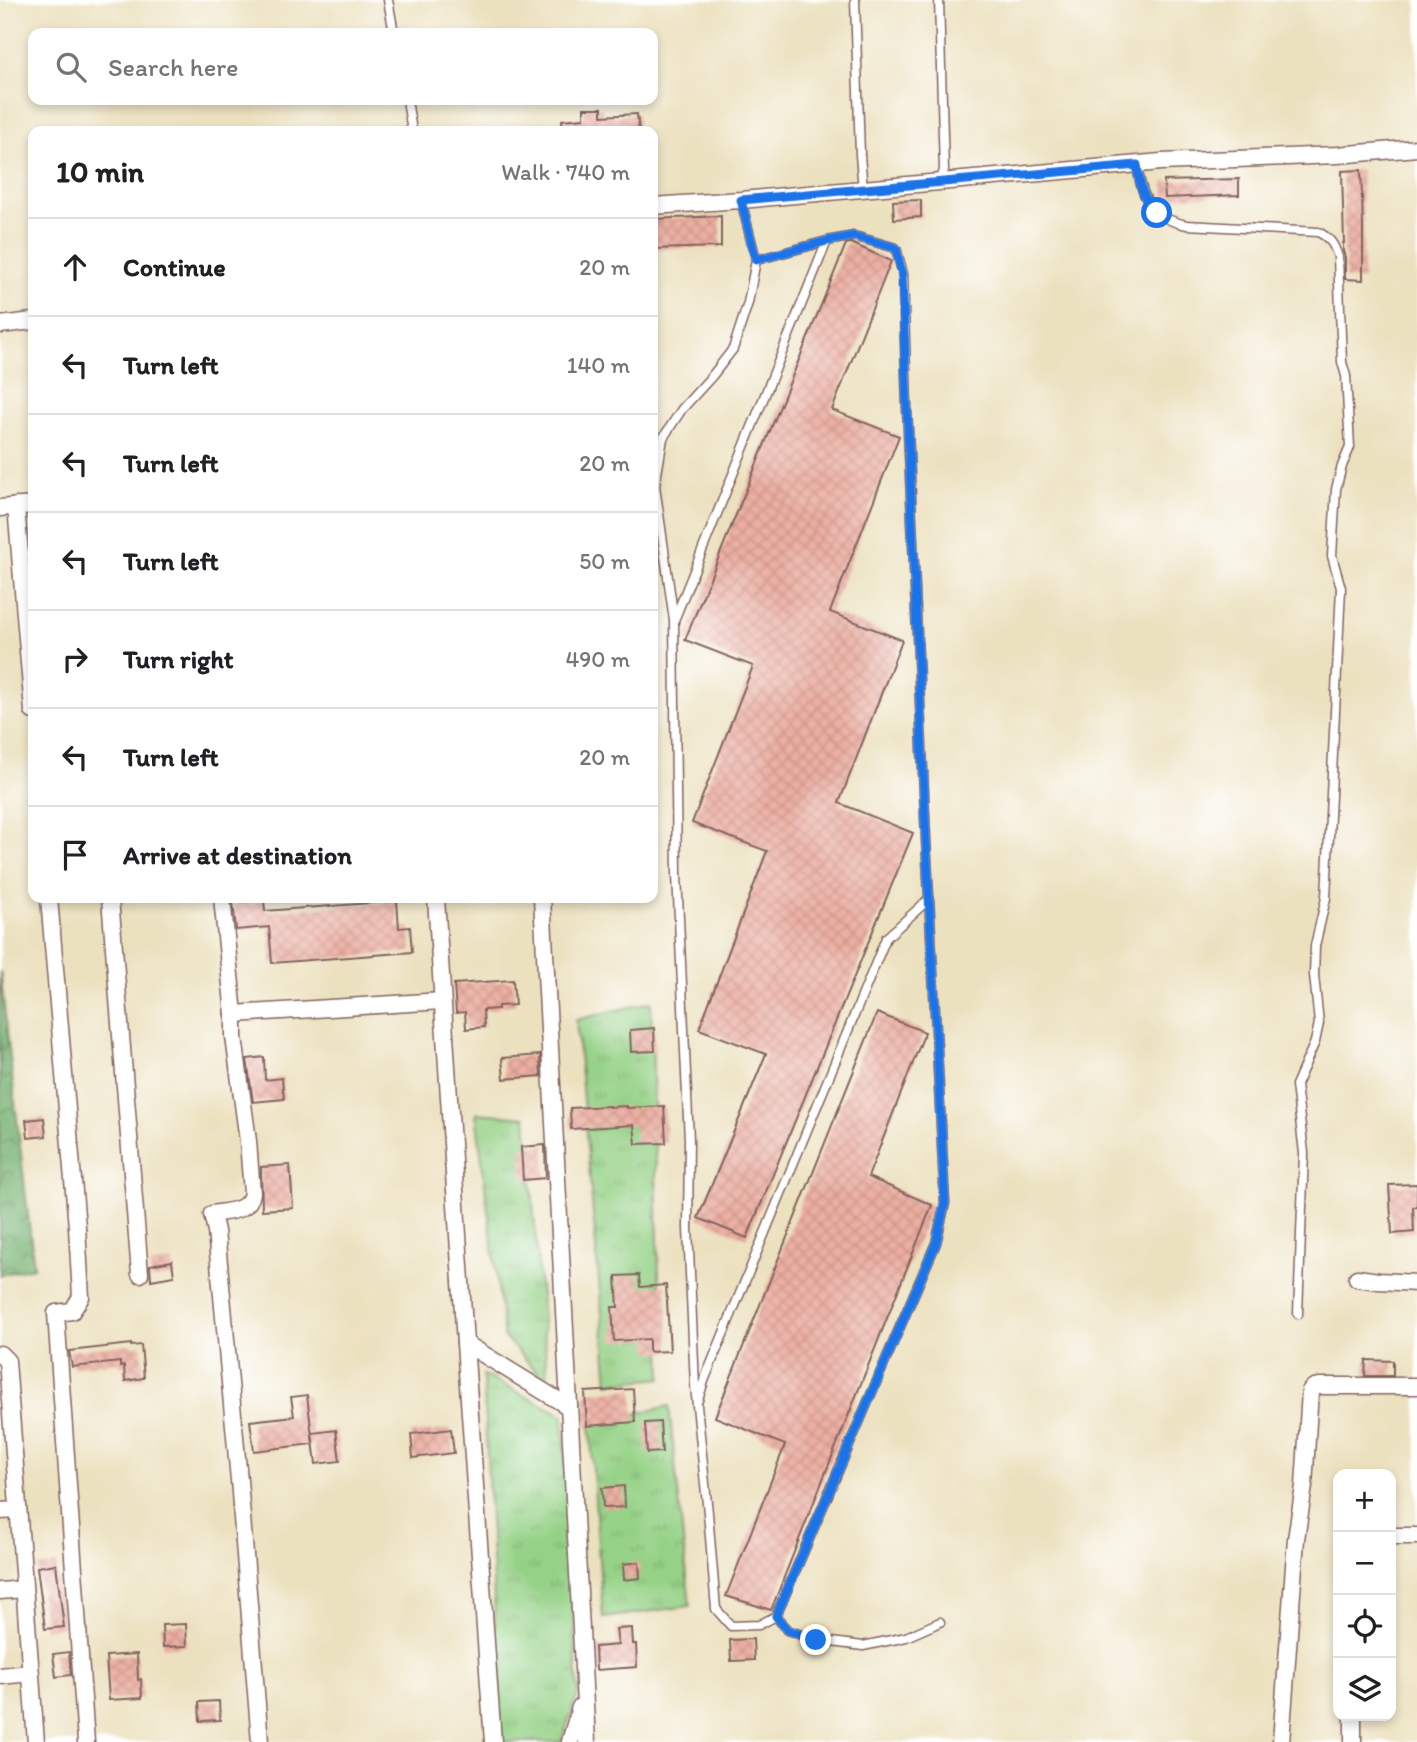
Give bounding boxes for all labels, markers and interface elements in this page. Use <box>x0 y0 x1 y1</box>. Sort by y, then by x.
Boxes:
search box <box>28 28 658 105</box>
icon: search <box>52 48 90 86</box>
text: Search here <box>108 51 238 83</box>
text: 10 min <box>56 153 144 190</box>
text: Walk · 740 m <box>501 158 630 186</box>
route start <box>1141 197 1172 228</box>
icon: ahead <box>56 248 94 286</box>
text: Continue <box>123 251 226 283</box>
text: 20 m <box>579 253 630 281</box>
icon: left <box>56 346 94 384</box>
text: Turn left <box>123 349 219 381</box>
text: 140 m <box>567 351 630 379</box>
icon: left <box>56 444 94 482</box>
text: Turn left <box>123 447 219 479</box>
text: 20 m <box>579 449 630 477</box>
icon: left <box>56 542 94 580</box>
text: Turn left <box>123 545 219 577</box>
text: 50 m <box>579 547 630 575</box>
icon: right <box>56 640 94 678</box>
text: Turn right <box>123 643 234 675</box>
text: 490 m <box>565 645 630 673</box>
icon: left <box>56 738 94 776</box>
text: Turn left <box>123 741 219 773</box>
text: 20 m <box>579 743 630 771</box>
icon: arrive <box>56 836 94 874</box>
text: Arrive at destination <box>123 839 352 871</box>
map controls <box>1333 1469 1396 1721</box>
button: + <box>1333 1469 1396 1532</box>
button: − <box>1333 1532 1396 1595</box>
button: locate <box>1333 1595 1396 1658</box>
route end <box>800 1624 831 1655</box>
button: layers <box>1333 1658 1396 1721</box>

